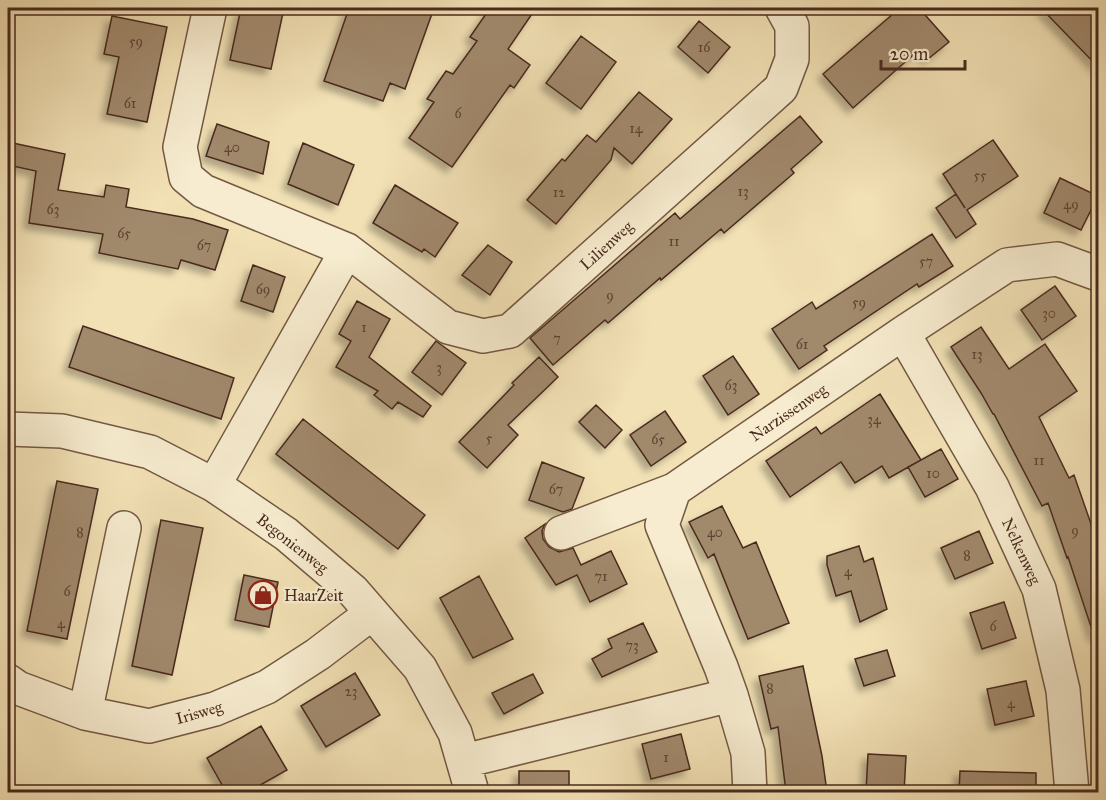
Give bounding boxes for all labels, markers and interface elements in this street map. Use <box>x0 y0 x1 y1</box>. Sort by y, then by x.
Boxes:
house number: 59 <box>129 33 143 50</box>
scale bar <box>881 33 965 71</box>
house number: 16 <box>698 39 711 56</box>
text: 20 m <box>890 43 928 65</box>
house number: 61 <box>124 95 137 112</box>
house number: 6 <box>454 105 462 122</box>
house number: 14 <box>629 120 644 137</box>
house number: 40 <box>224 139 240 156</box>
house number: 55 <box>973 167 987 184</box>
house number: 13 <box>737 183 749 200</box>
house number: 12 <box>553 184 565 201</box>
house number: 49 <box>1063 196 1079 213</box>
house number: 63 <box>47 201 59 218</box>
street label: Lilienweg <box>576 216 638 275</box>
house number: 65 <box>117 225 131 242</box>
house number: 11 <box>668 233 680 250</box>
house number: 67 <box>197 237 211 254</box>
house number: 57 <box>919 253 933 270</box>
house number: 69 <box>256 281 270 298</box>
house number: 9 <box>606 287 614 304</box>
house number: 59 <box>852 294 866 311</box>
house number: 30 <box>1042 305 1056 322</box>
house number: 1 <box>361 319 367 336</box>
house number: 7 <box>553 330 561 347</box>
house number: 61 <box>796 336 809 353</box>
house number: 13 <box>971 346 983 363</box>
house number: 3 <box>436 359 442 376</box>
house number: 63 <box>725 377 737 394</box>
street label: Narzissenweg <box>746 379 832 446</box>
house number: 34 <box>867 411 882 428</box>
house number: 5 <box>486 430 493 447</box>
house number: 65 <box>651 431 665 448</box>
house number: 11 <box>1033 452 1045 469</box>
house number: 10 <box>926 465 940 482</box>
house number: 67 <box>549 481 563 498</box>
street label: Begonienweg <box>253 510 333 578</box>
street label: Nelkenweg <box>997 515 1045 588</box>
house number: 9 <box>1071 522 1079 539</box>
house number: 8 <box>76 524 84 541</box>
house number: 40 <box>707 524 723 541</box>
house number: 8 <box>963 547 971 564</box>
house number: 4 <box>844 563 853 580</box>
house number: 71 <box>594 568 608 585</box>
shop icon: HaarZeit <box>247 579 279 611</box>
house number: 6 <box>63 583 71 600</box>
place label: HaarZeit <box>284 586 344 605</box>
house number: 4 <box>57 615 66 632</box>
house number: 6 <box>989 618 997 635</box>
house number: 73 <box>625 637 639 654</box>
house number: 8 <box>766 680 774 697</box>
house number: 23 <box>345 683 357 700</box>
house number: 4 <box>1007 695 1016 712</box>
street label: Irisweg <box>174 697 225 729</box>
house number: 1 <box>663 749 669 766</box>

